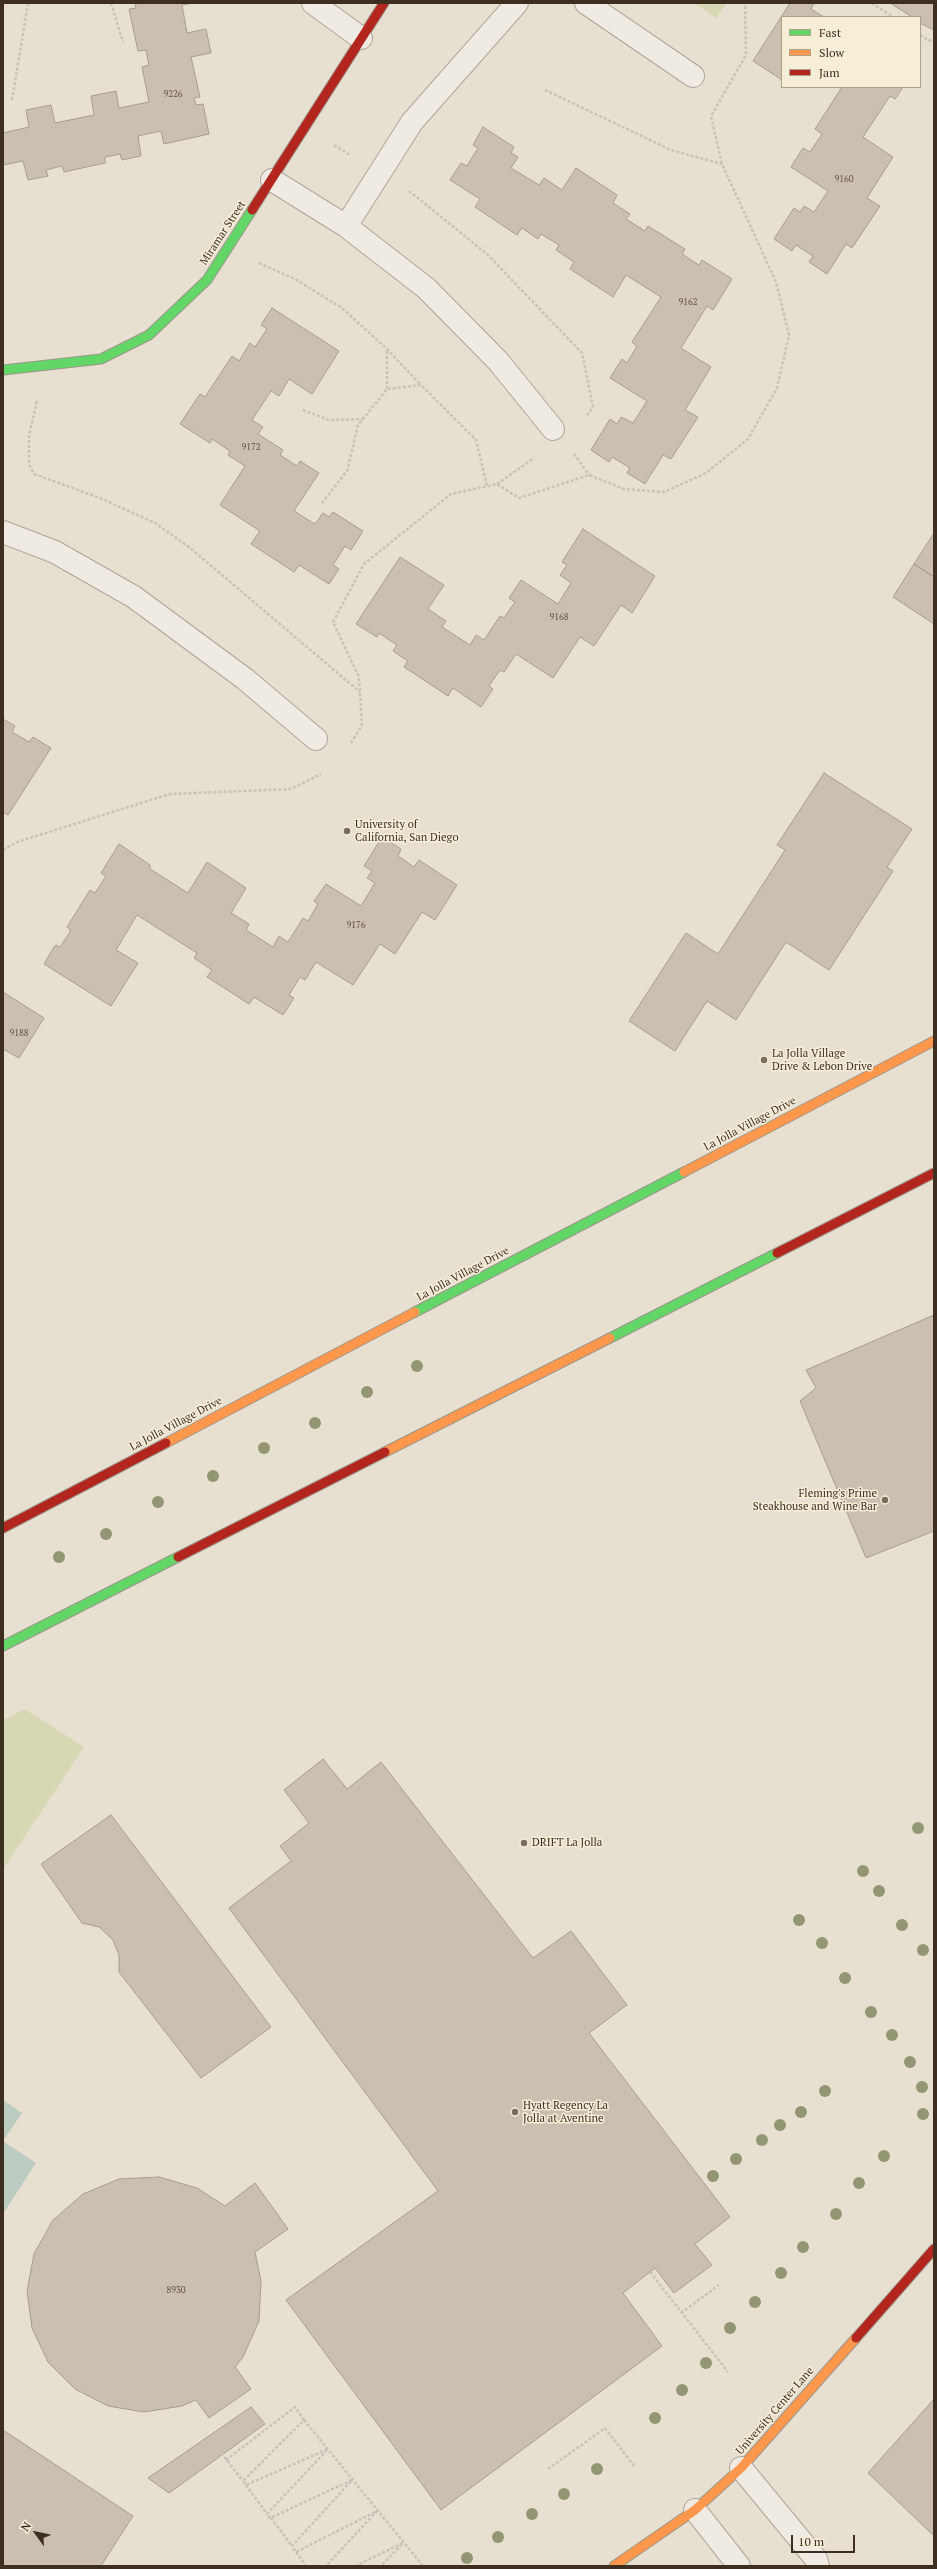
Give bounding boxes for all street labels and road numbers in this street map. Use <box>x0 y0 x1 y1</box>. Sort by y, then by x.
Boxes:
street label: Miramar Street <box>197 198 249 268</box>
street label: La Jolla Village Drive <box>702 1094 798 1154</box>
street label: La Jolla Village Drive <box>415 1244 511 1304</box>
street label: La Jolla Village Drive <box>128 1394 224 1454</box>
street label: University Center Lane <box>733 2364 817 2458</box>

